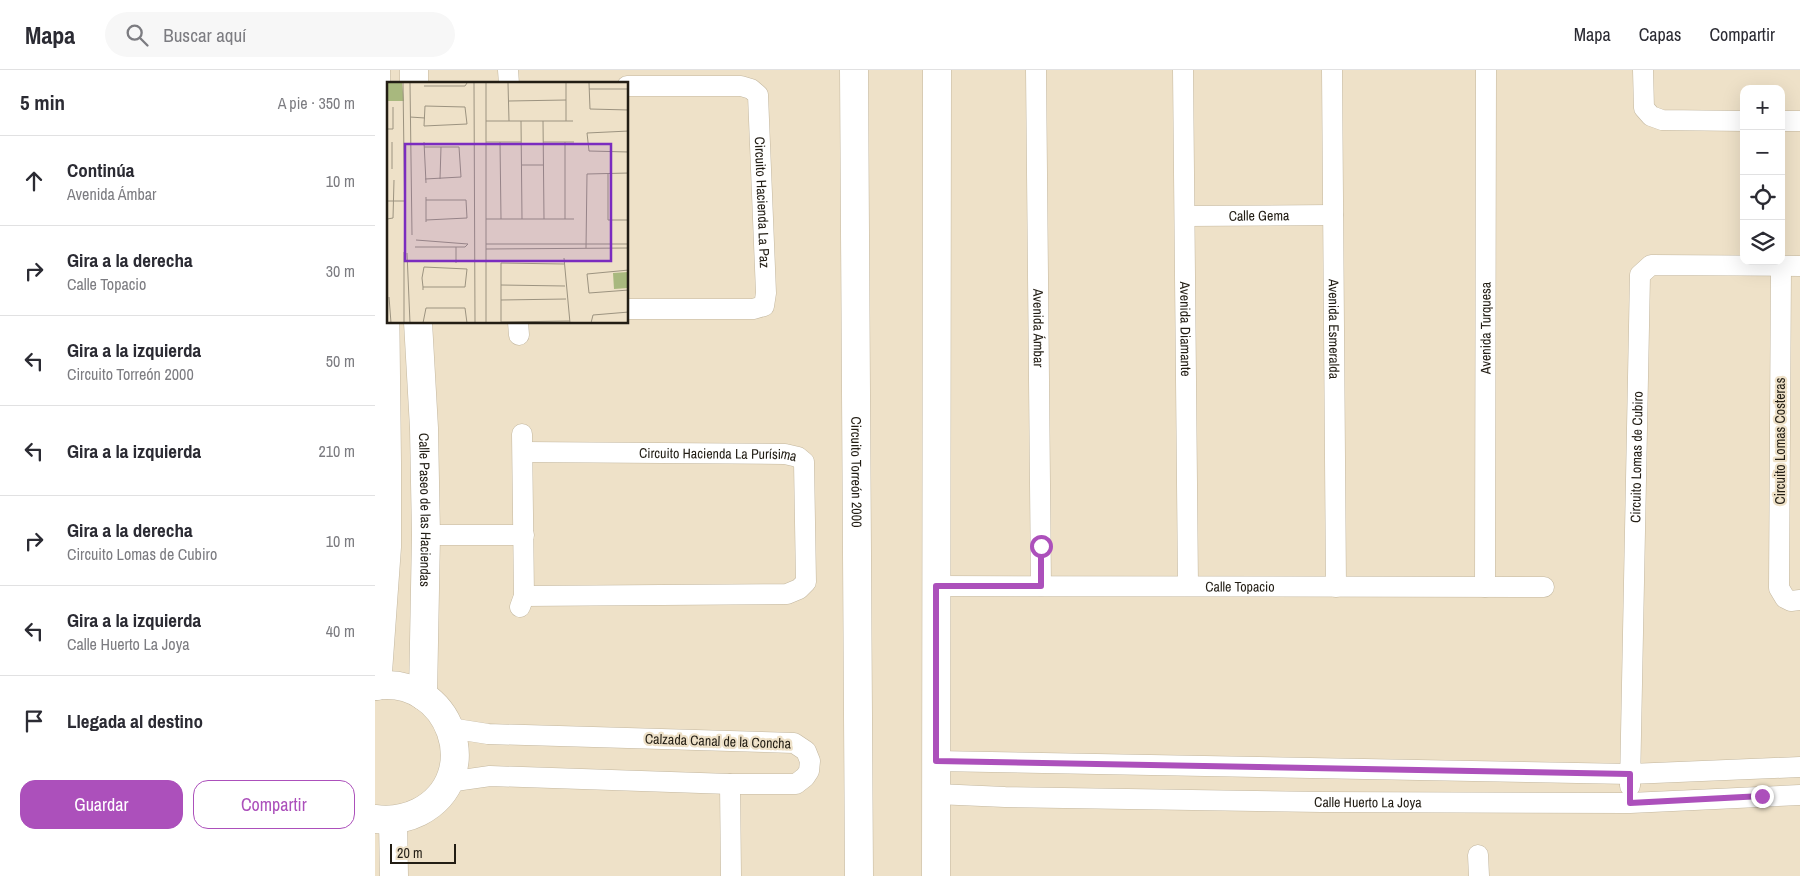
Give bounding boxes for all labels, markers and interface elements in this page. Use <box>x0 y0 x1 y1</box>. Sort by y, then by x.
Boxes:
search box <box>105 12 455 57</box>
text: Mapa <box>25 19 75 51</box>
icon: search <box>123 21 151 49</box>
text: Buscar aquí <box>163 22 246 48</box>
text: Mapa <box>1574 22 1611 47</box>
text: Capas <box>1639 22 1681 47</box>
text: Compartir <box>1709 22 1775 47</box>
inset map <box>387 82 629 324</box>
map controls <box>1740 85 1785 265</box>
button: + <box>1740 85 1785 130</box>
text: 5 min <box>20 88 65 117</box>
text: A pie · 350 m <box>278 92 355 114</box>
button: − <box>1740 130 1785 175</box>
street label: Circuito Hacienda La Paz <box>751 136 774 269</box>
text: Continúa <box>67 157 135 183</box>
icon: ahead <box>20 167 48 195</box>
text: 10 m <box>326 170 355 192</box>
button: locate <box>1740 175 1785 220</box>
text: Avenida Ámbar <box>67 183 157 205</box>
street label: Calle Gema <box>1229 206 1290 225</box>
button: layers <box>1740 220 1785 265</box>
text: Gira a la derecha <box>67 247 193 273</box>
icon: right <box>20 257 48 285</box>
text: 30 m <box>326 260 355 282</box>
text: Calle Topacio <box>67 273 146 295</box>
street label: Avenida Esmeralda <box>1325 278 1343 380</box>
street label: Avenida Diamante <box>1176 280 1195 377</box>
street label: Avenida Turquesa <box>1476 281 1495 375</box>
street label: Avenida Ámbar <box>1029 288 1048 367</box>
text: Gira a la izquierda <box>67 337 201 363</box>
icon: left <box>20 347 48 375</box>
text: 50 m <box>326 350 355 372</box>
text: Circuito Torreón 2000 <box>67 363 194 385</box>
street label: Circuito Lomas Costeras <box>1771 377 1789 504</box>
street label: Circuito Lomas de Cubiro <box>1626 391 1647 523</box>
street label: Circuito Torreón 2000 <box>847 416 866 528</box>
street label: Calle Paseo de las Haciendas <box>415 433 435 587</box>
icon: left <box>20 437 48 465</box>
text: Gira a la izquierda <box>67 438 201 464</box>
text: 210 m <box>319 440 355 462</box>
street label: Circuito Hacienda La Purísima <box>639 444 799 466</box>
text: Gira a la derecha <box>67 517 193 543</box>
icon: right <box>20 527 48 555</box>
text: 10 m <box>326 530 355 552</box>
route start <box>1030 535 1053 558</box>
text: Circuito Lomas de Cubiro <box>67 543 217 565</box>
street label: Calle Topacio <box>1205 577 1275 596</box>
text: Gira a la izquierda <box>67 607 201 633</box>
icon: left <box>20 617 48 645</box>
text: 40 m <box>326 620 355 642</box>
text: Calle Huerto La Joya <box>67 633 190 655</box>
icon: arrive <box>20 707 48 735</box>
text: Llegada al destino <box>67 708 203 734</box>
street label: Calzada Canal de la Concha <box>645 729 792 753</box>
button: Guardar <box>20 780 183 829</box>
button: Compartir <box>193 780 355 829</box>
route end <box>1751 785 1774 808</box>
street label: Calle Huerto La Joya <box>1314 793 1422 811</box>
scale bar <box>390 841 456 864</box>
text: 20 m <box>397 844 423 862</box>

